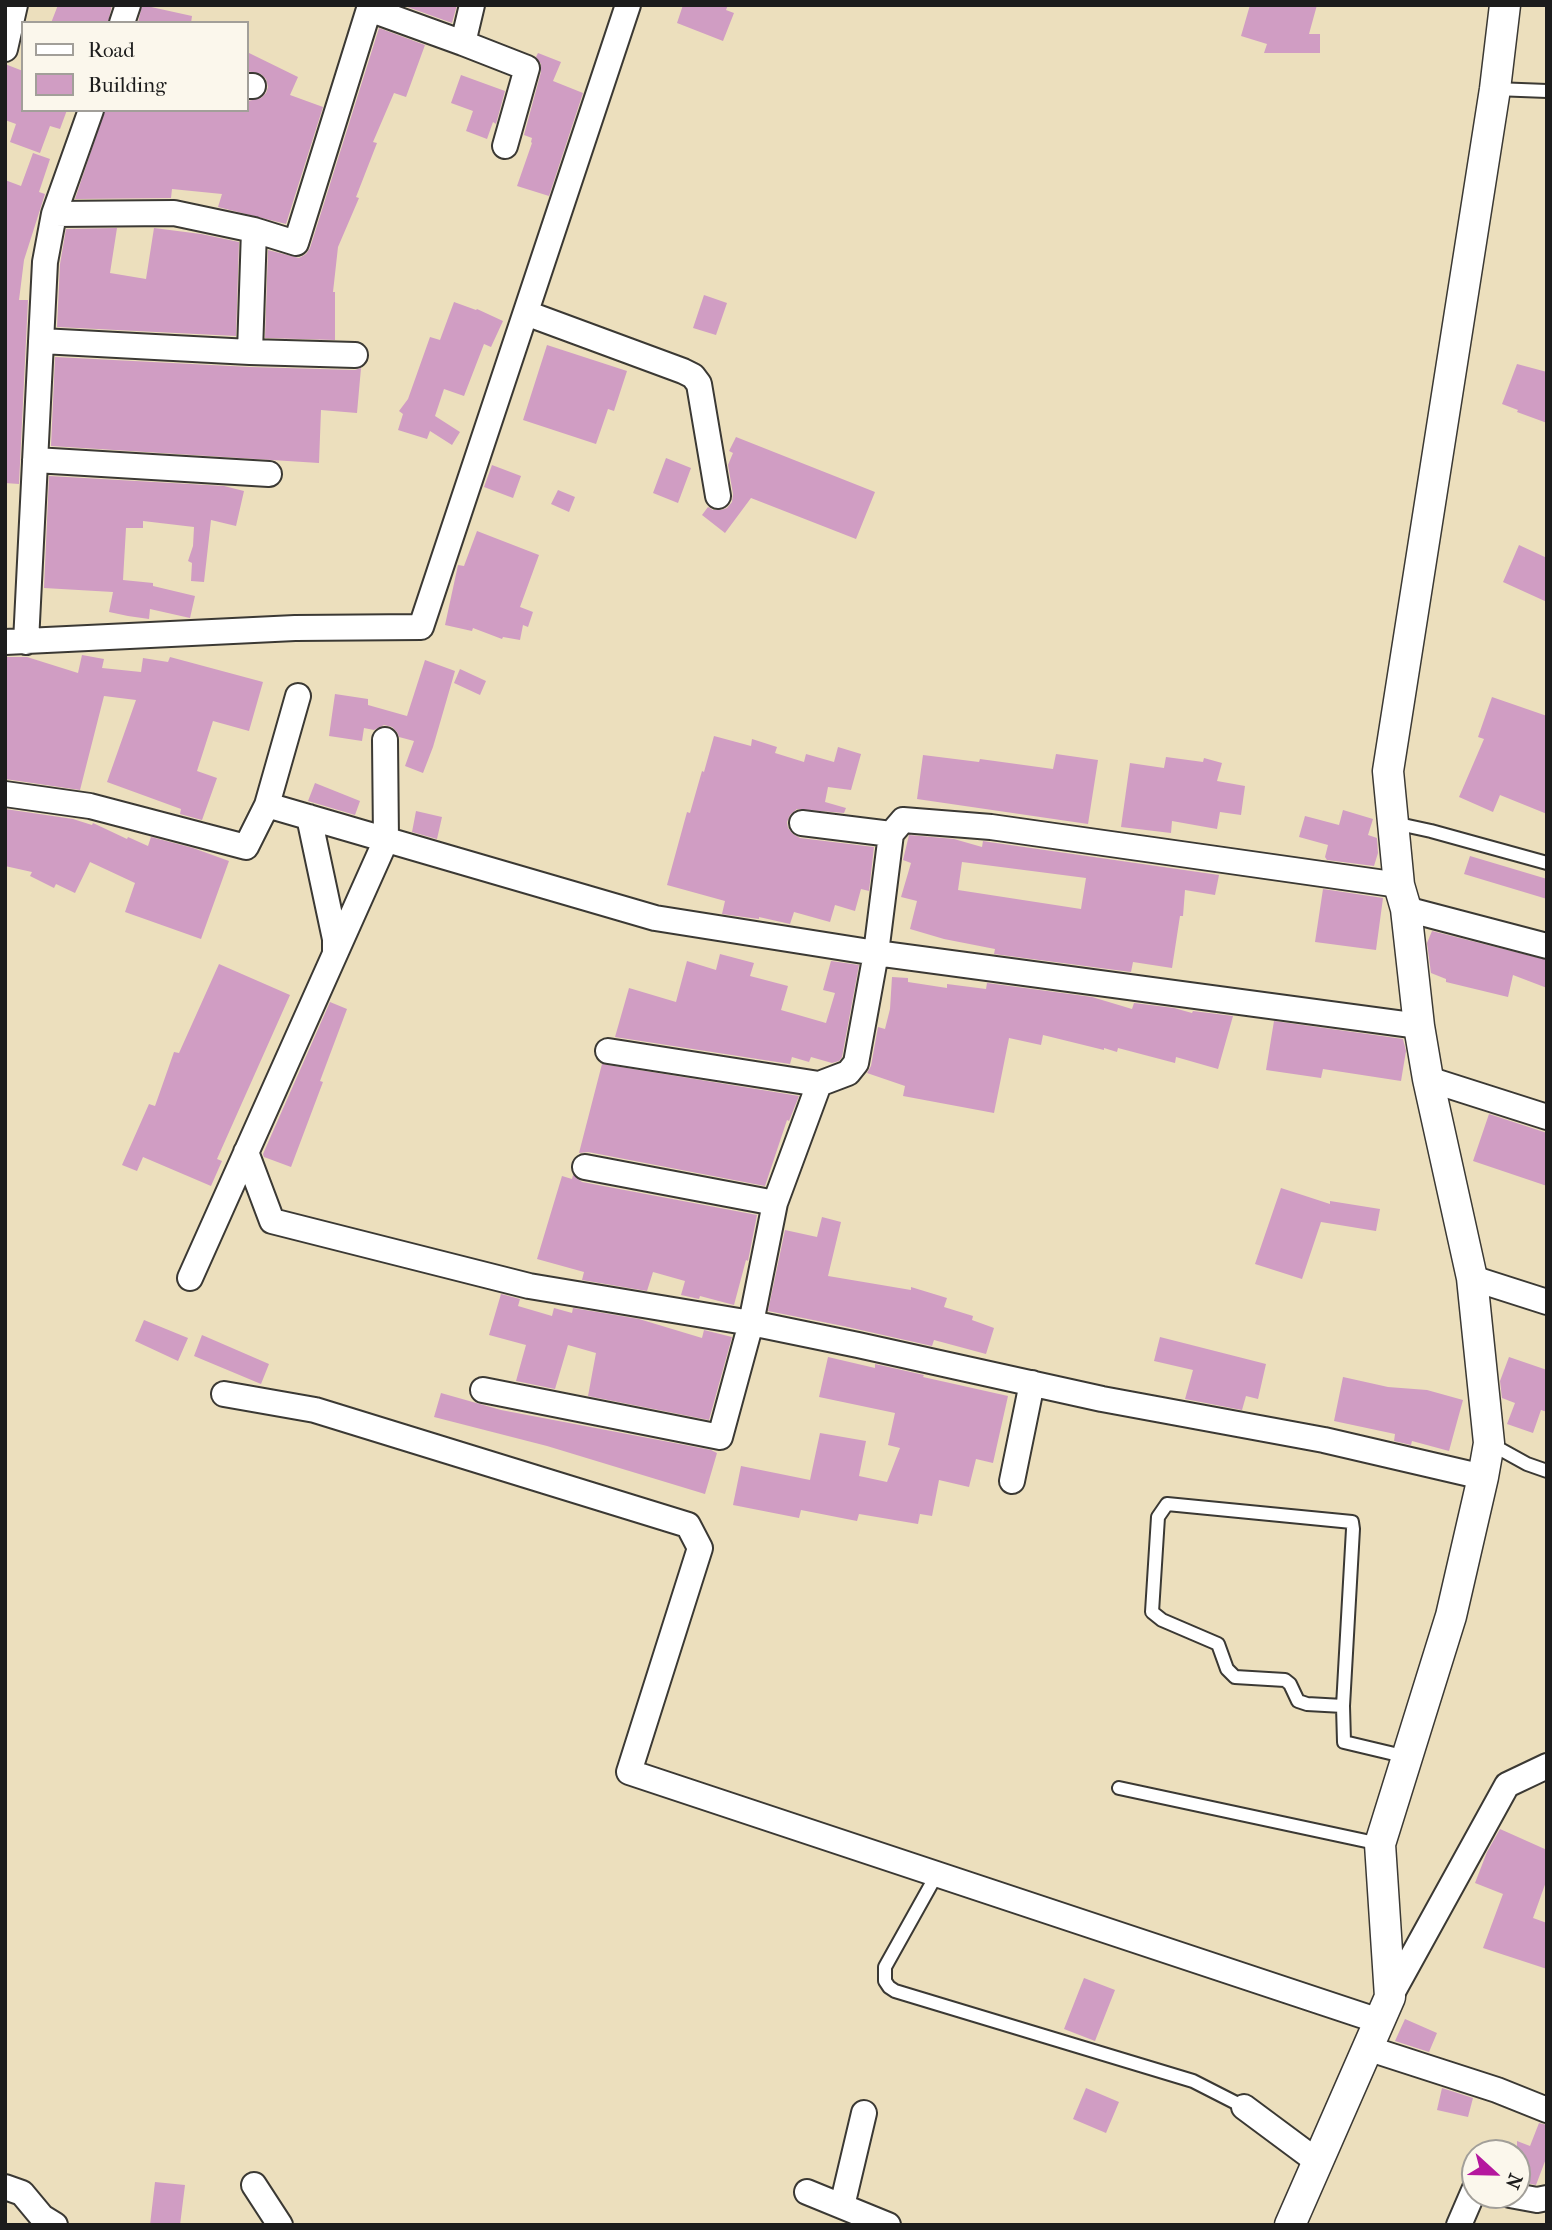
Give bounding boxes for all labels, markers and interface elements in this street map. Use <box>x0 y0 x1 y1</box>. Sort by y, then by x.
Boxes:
legend <box>21 21 248 112</box>
text: Road <box>88 38 135 62</box>
text: Building <box>88 73 166 97</box>
north arrow <box>1461 2139 1531 2209</box>
text: N <box>1501 2170 1527 2192</box>

